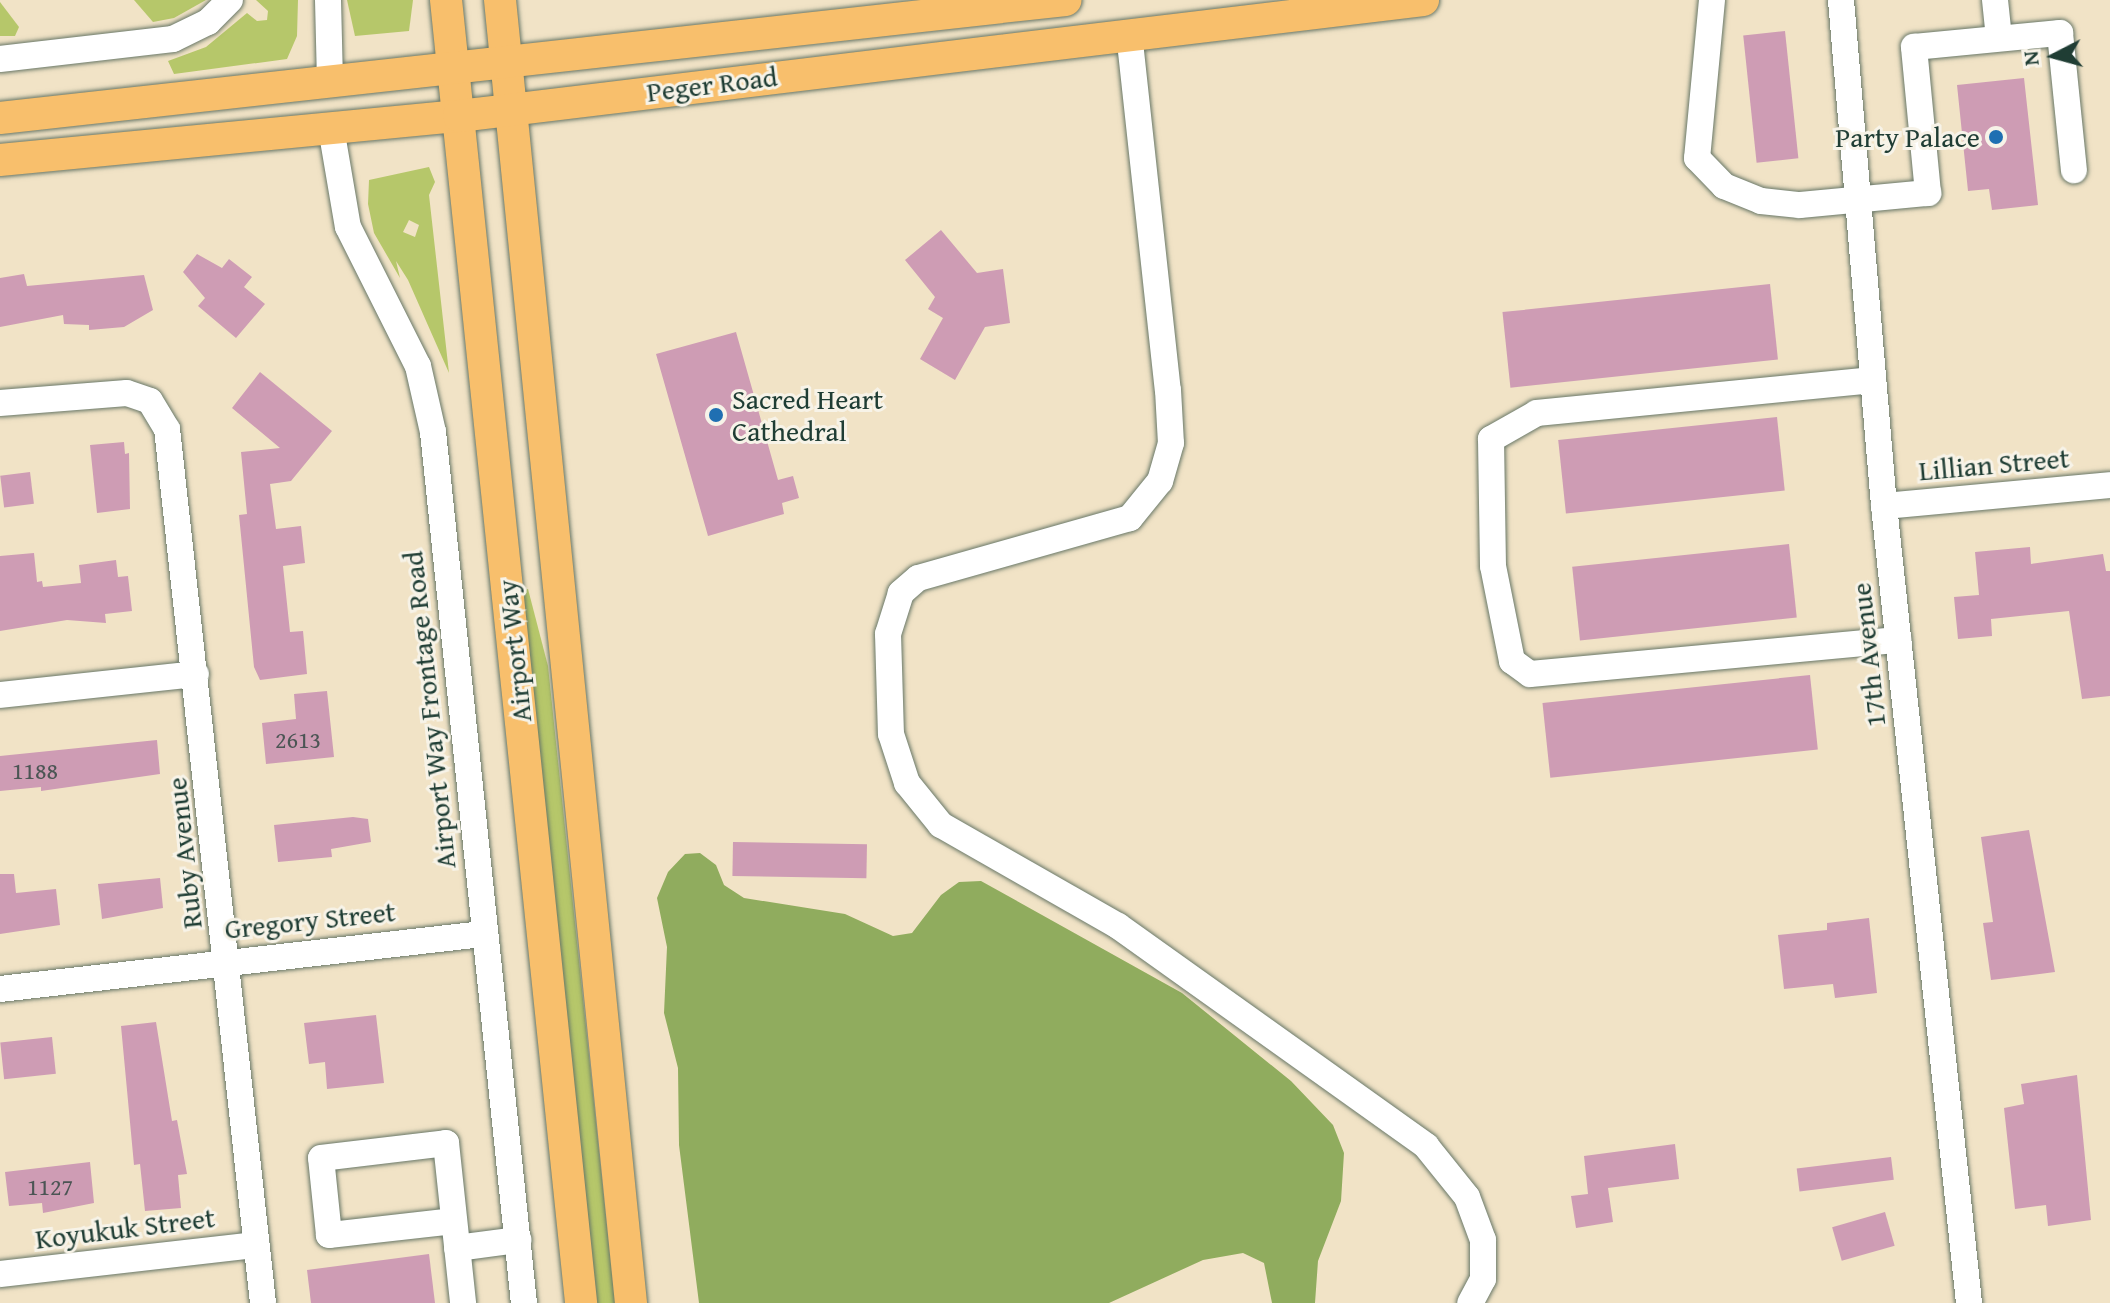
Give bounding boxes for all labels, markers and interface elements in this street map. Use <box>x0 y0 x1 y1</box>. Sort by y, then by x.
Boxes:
north arrow <box>2014 16 2094 96</box>
text: N <box>2013 50 2047 68</box>
street label: Peger Road <box>645 59 779 109</box>
place label: Party Palace <box>1835 120 1980 154</box>
marker: Party Palace <box>1987 128 2005 146</box>
place label: Sacred Heart Cathedral <box>732 382 883 448</box>
marker: Sacred Heart Cathedral <box>707 406 725 424</box>
street label: Lillian Street <box>1917 441 2071 487</box>
street label: Airport Way Frontage Road <box>396 550 462 870</box>
street label: Airport Way <box>490 578 538 724</box>
street label: 17th Avenue <box>1844 581 1892 729</box>
house number: 2613 <box>275 726 321 754</box>
house number: 1188 <box>12 757 58 785</box>
street label: Ruby Avenue <box>159 776 209 930</box>
street label: Gregory Street <box>223 894 397 946</box>
house number: 1127 <box>27 1173 73 1201</box>
street label: Koyukuk Street <box>33 1200 217 1256</box>

